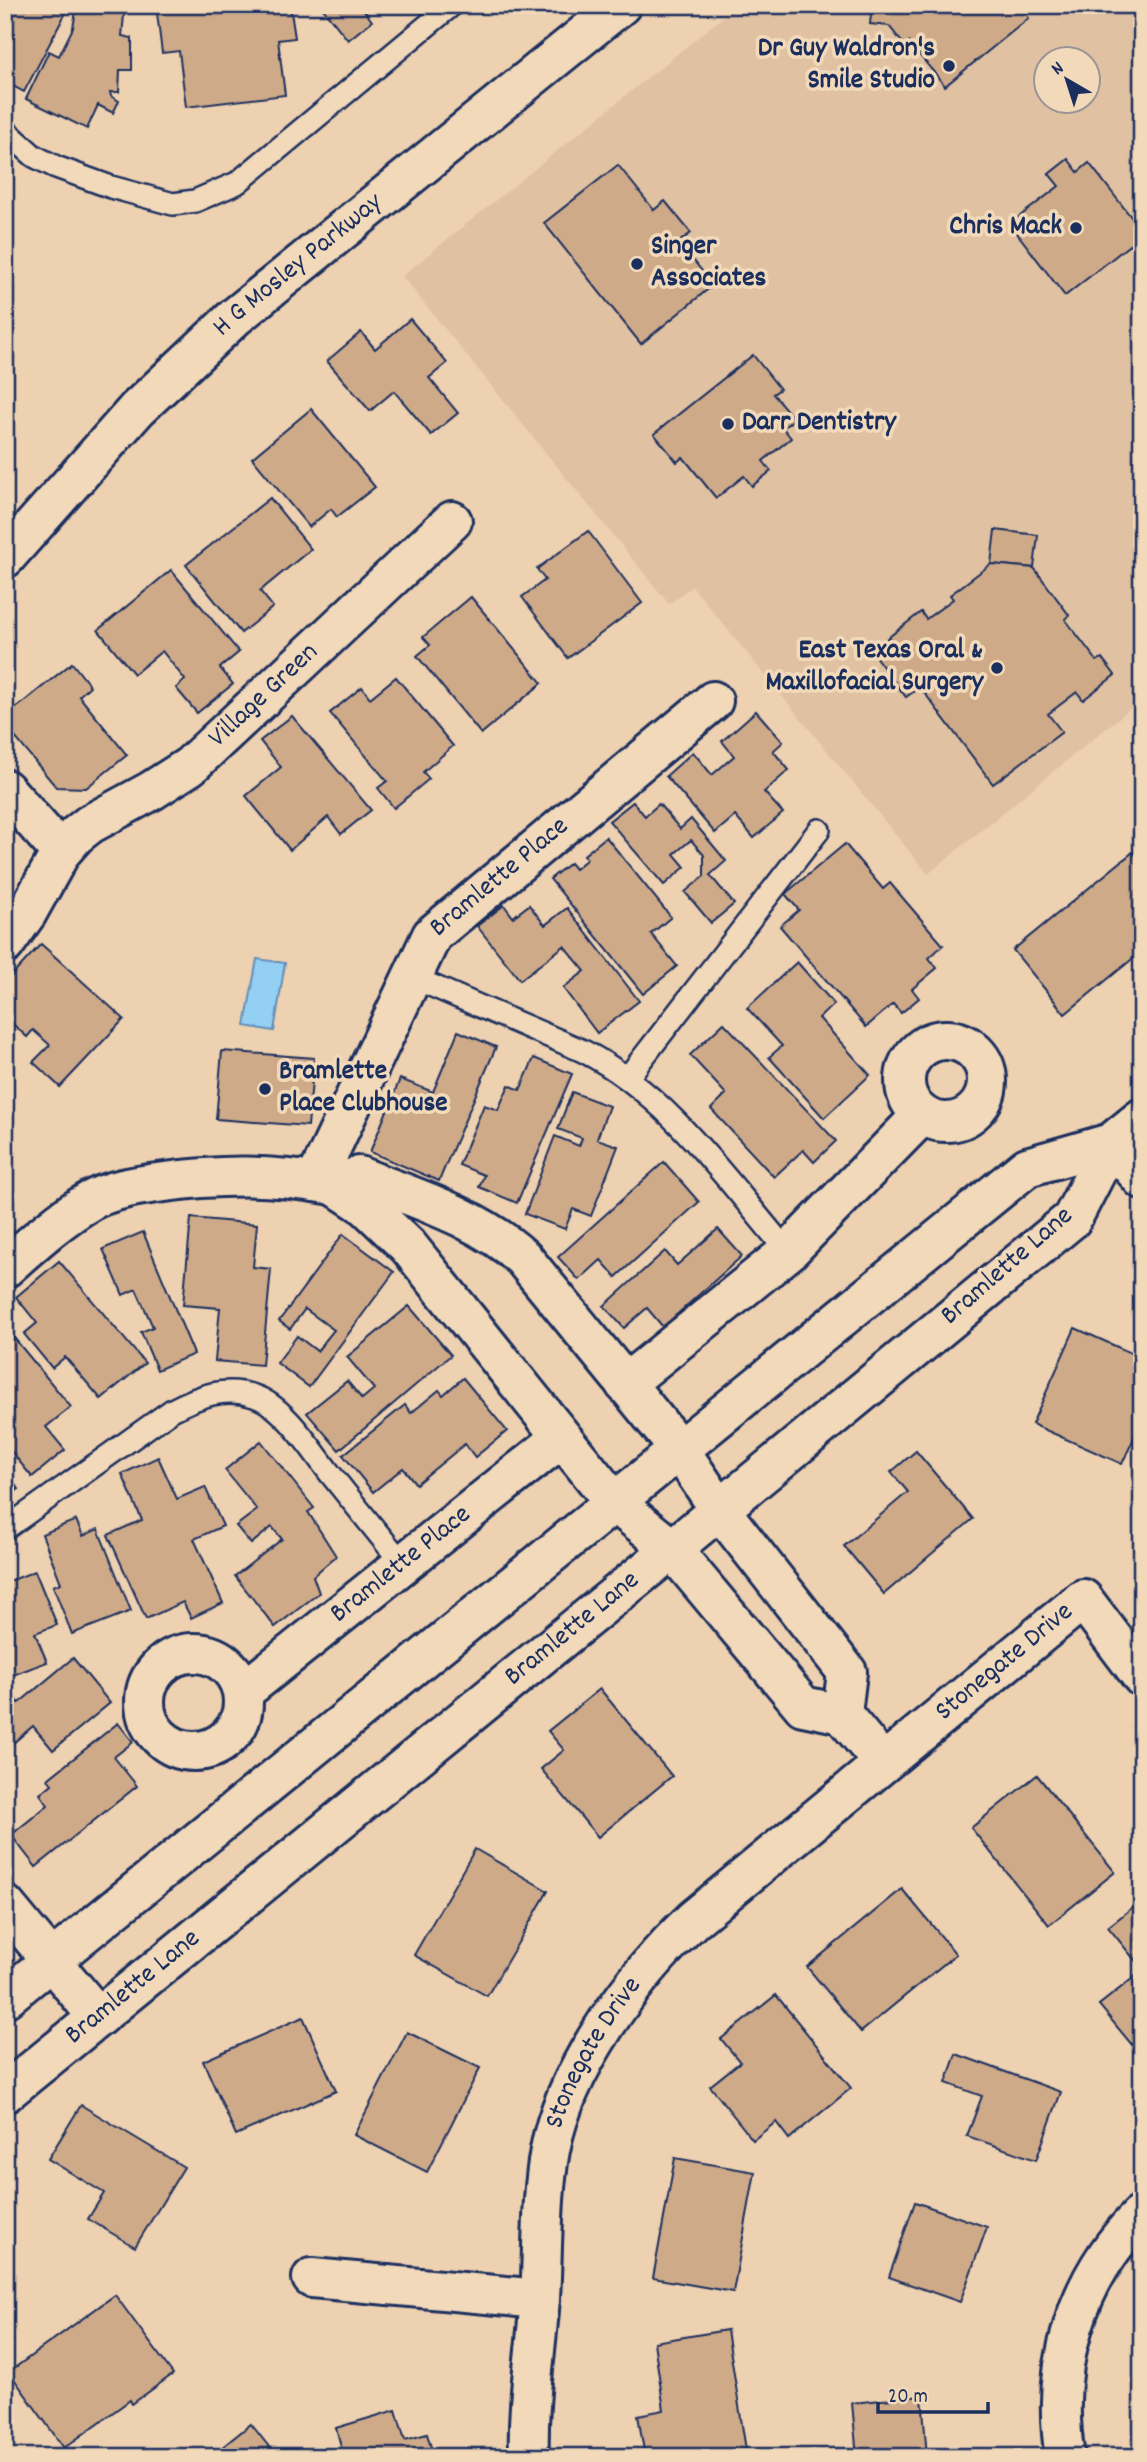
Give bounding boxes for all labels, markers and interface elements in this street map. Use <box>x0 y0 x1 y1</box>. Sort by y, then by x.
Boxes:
place label: Dr Guy Waldron's Smile Studio <box>758 30 935 102</box>
north arrow <box>1032 46 1102 116</box>
text: N <box>1046 56 1071 83</box>
marker: Dr Guy Waldron's Smile Studio <box>941 58 957 74</box>
street label: H G Mosley Parkway <box>205 184 393 347</box>
place label: Chris Mack <box>949 208 1062 248</box>
marker: Chris Mack <box>1068 220 1084 236</box>
place label: Singer Associates <box>651 228 766 300</box>
marker: Singer Associates <box>629 256 645 272</box>
place label: Darr Dentistry <box>742 404 897 444</box>
marker: Darr Dentistry <box>720 416 736 432</box>
place label: East Texas Oral & Maxillofacial Surgery <box>765 632 985 704</box>
street label: Village Green <box>200 635 329 758</box>
marker: East Texas Oral & Maxillofacial Surgery <box>989 660 1005 676</box>
street label: Bramlette Place <box>422 808 579 948</box>
place label: Bramlette Place Clubhouse <box>279 1053 448 1125</box>
marker: Bramlette Place Clubhouse <box>257 1081 273 1097</box>
street label: Bramlette Lane <box>933 1198 1083 1336</box>
street label: Bramlette Place <box>322 1496 481 1634</box>
street label: Bramlette Lane <box>497 1562 649 1697</box>
street label: Stonegate Drive <box>927 1594 1083 1732</box>
street label: Bramlette Lane <box>57 1921 210 2056</box>
street label: Stonegate Drive <box>536 1969 653 2134</box>
scale bar <box>878 2371 988 2415</box>
text: 20 m <box>888 2383 928 2413</box>

